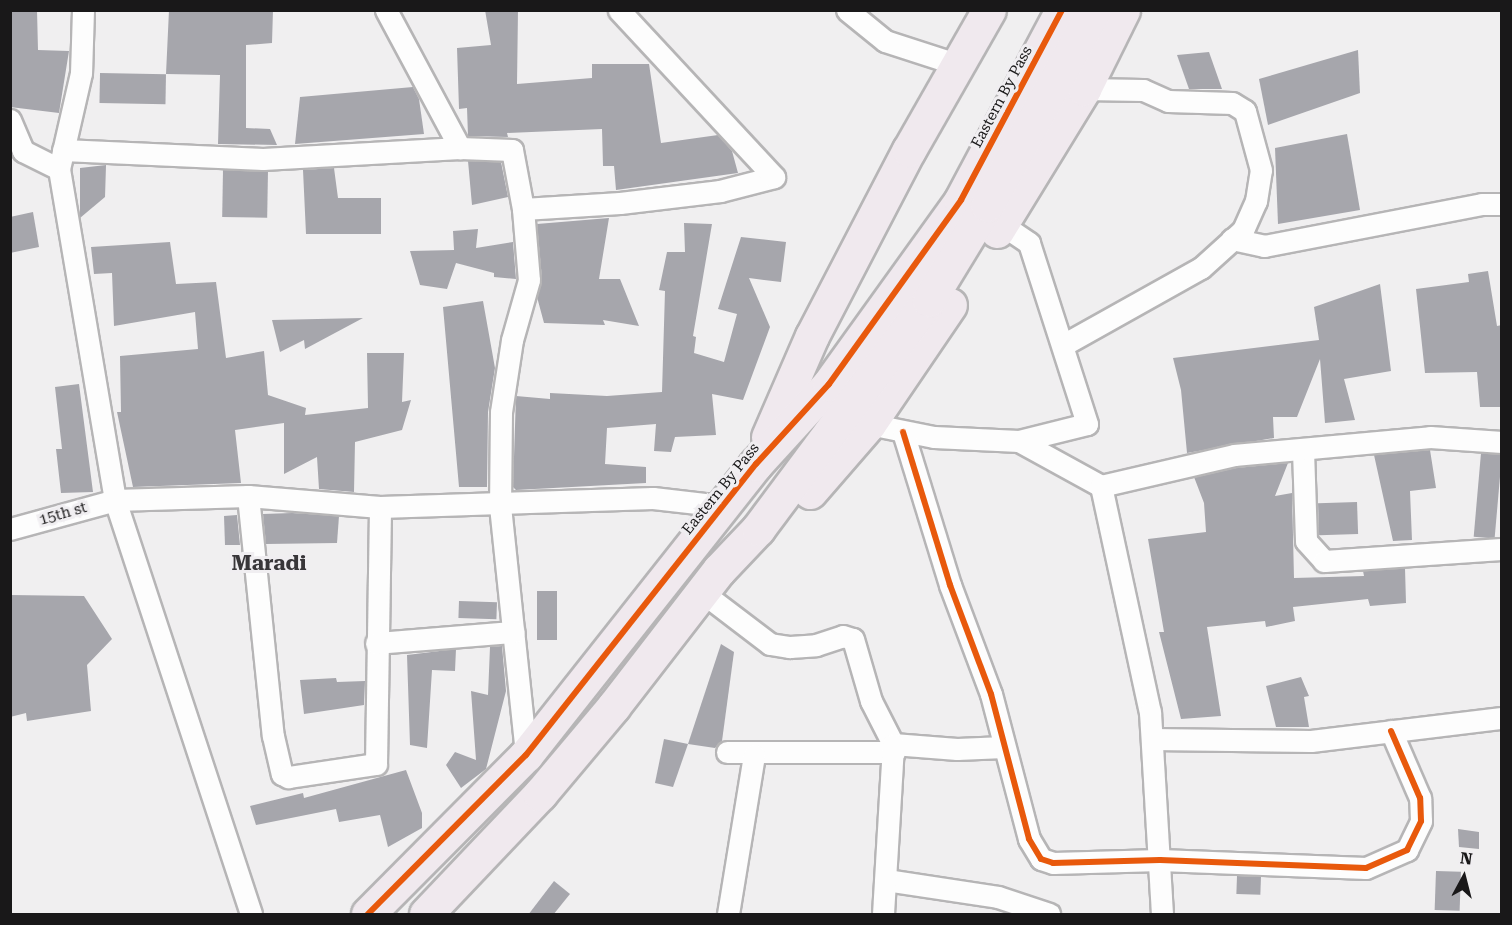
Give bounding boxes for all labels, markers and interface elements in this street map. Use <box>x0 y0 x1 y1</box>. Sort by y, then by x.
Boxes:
street label: Eastern By Pass <box>968 43 1036 151</box>
street label: Eastern By Pass <box>679 440 763 538</box>
street label: 15th st <box>37 499 89 529</box>
district label: Maradi <box>231 550 307 576</box>
north arrow <box>1434 847 1494 907</box>
text: N <box>1459 848 1474 869</box>

